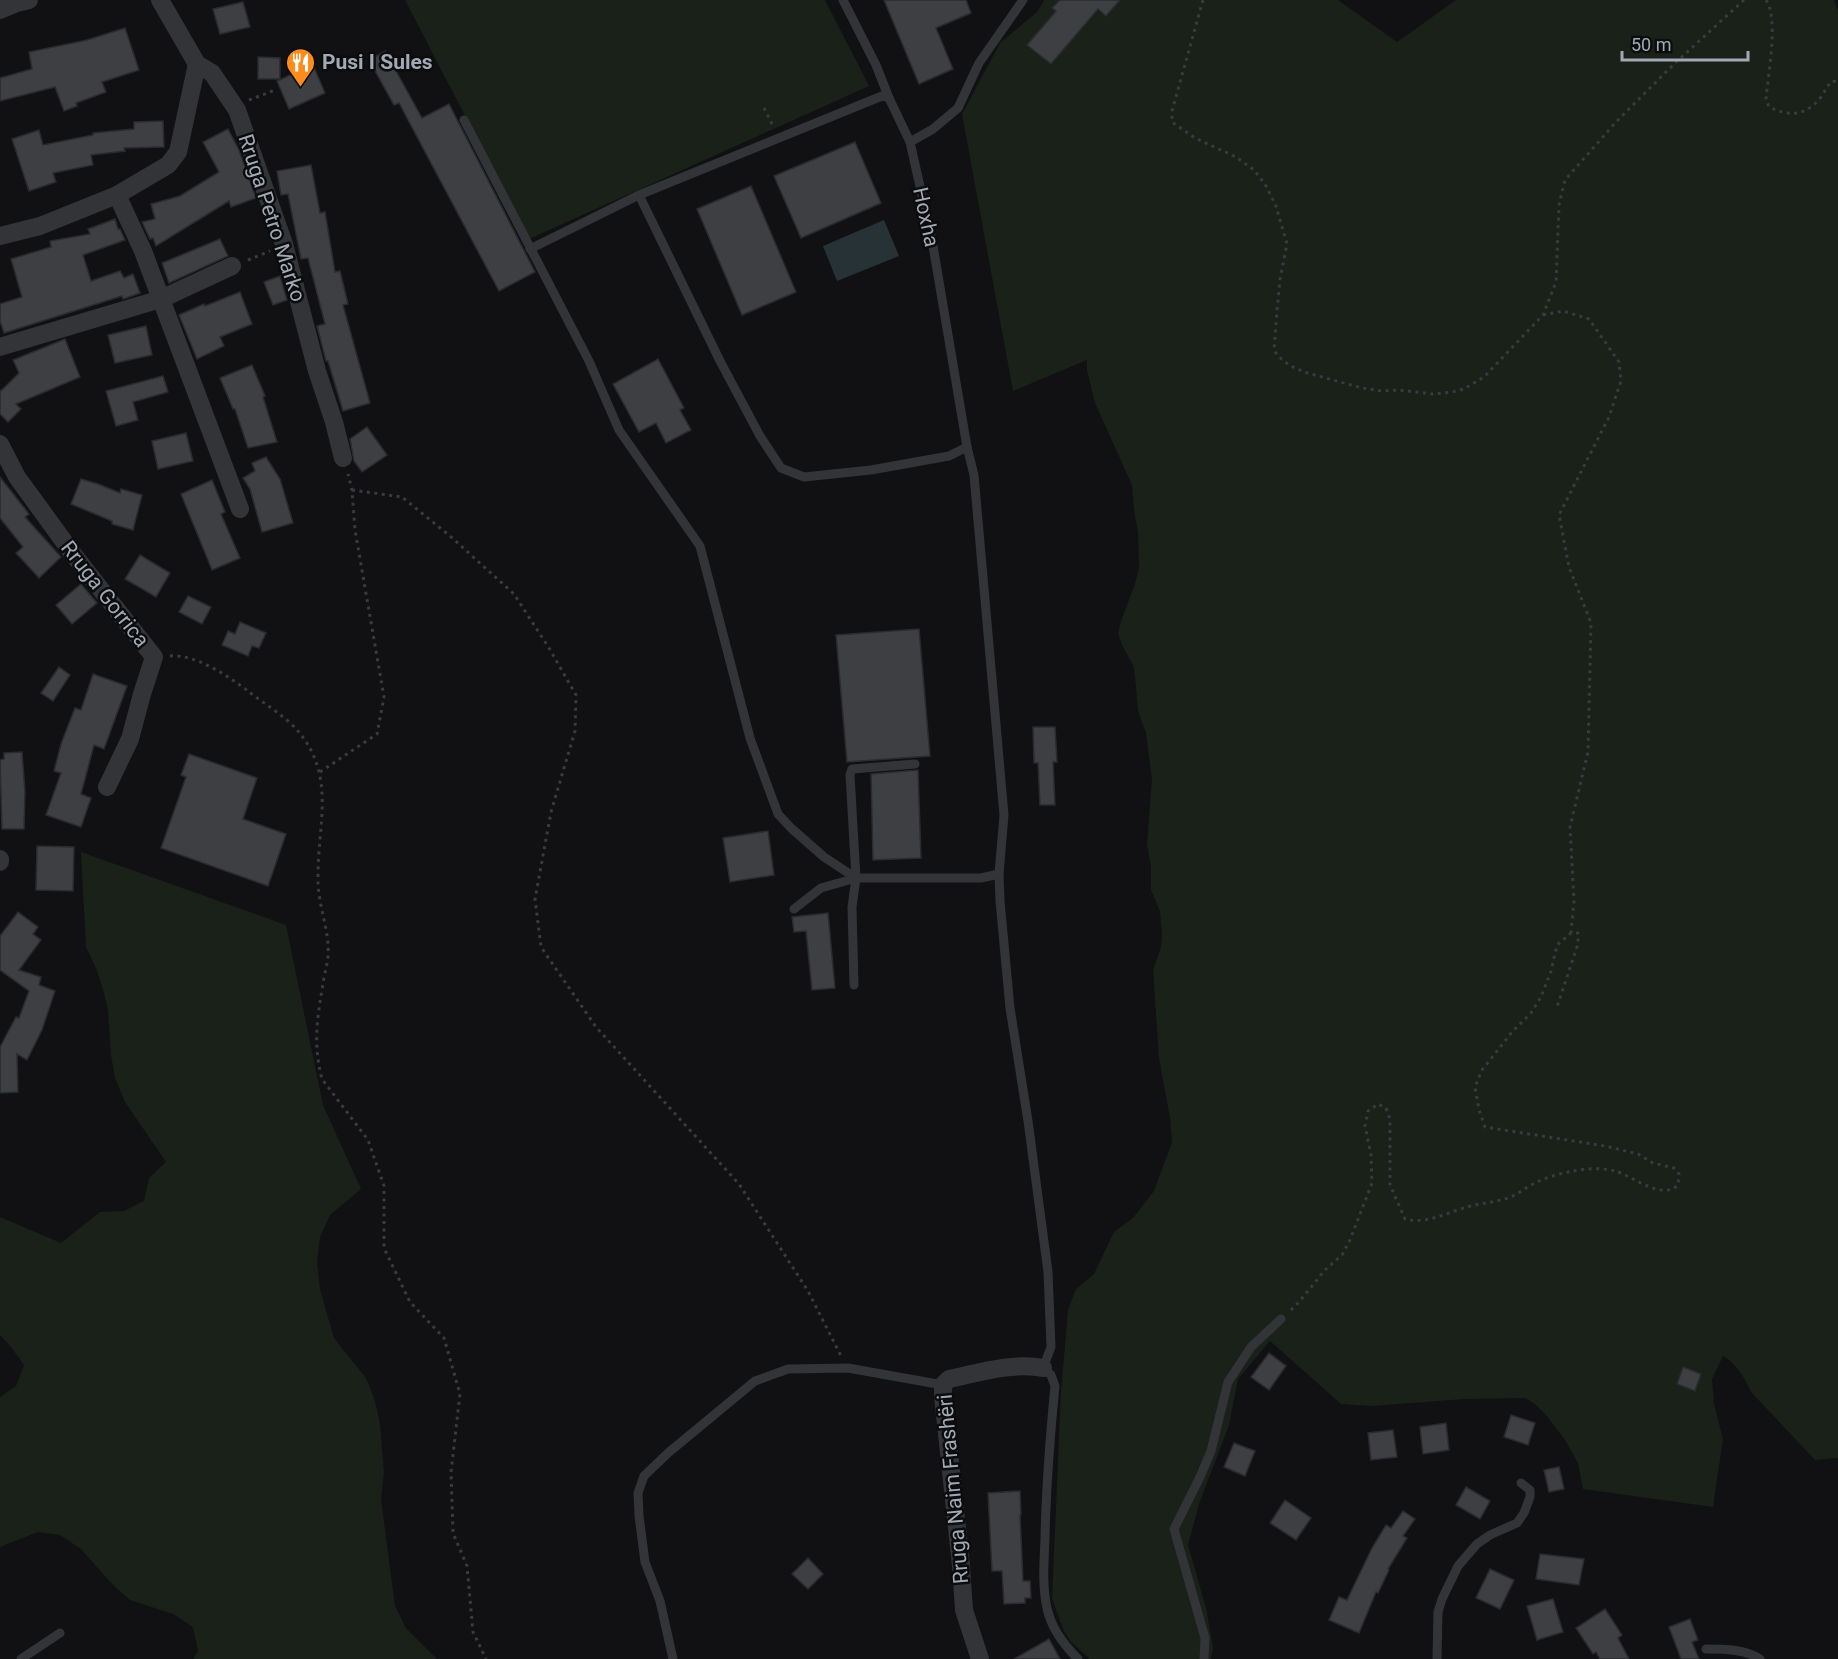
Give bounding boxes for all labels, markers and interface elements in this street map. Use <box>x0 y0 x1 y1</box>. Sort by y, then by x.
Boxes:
scale bar <box>1622 24 1748 62</box>
text: 50 m <box>1631 34 1671 55</box>
restaurant icon: Pusi I Sules <box>285 46 317 88</box>
place label: Pusi I Sules <box>322 50 433 74</box>
street label: Rruga Petro Marko <box>234 131 310 305</box>
street label: Hoxha <box>908 185 944 249</box>
street label: Rruga Gorrica <box>56 536 154 652</box>
street label: Rruga Naim Frashëri <box>933 1393 973 1585</box>

